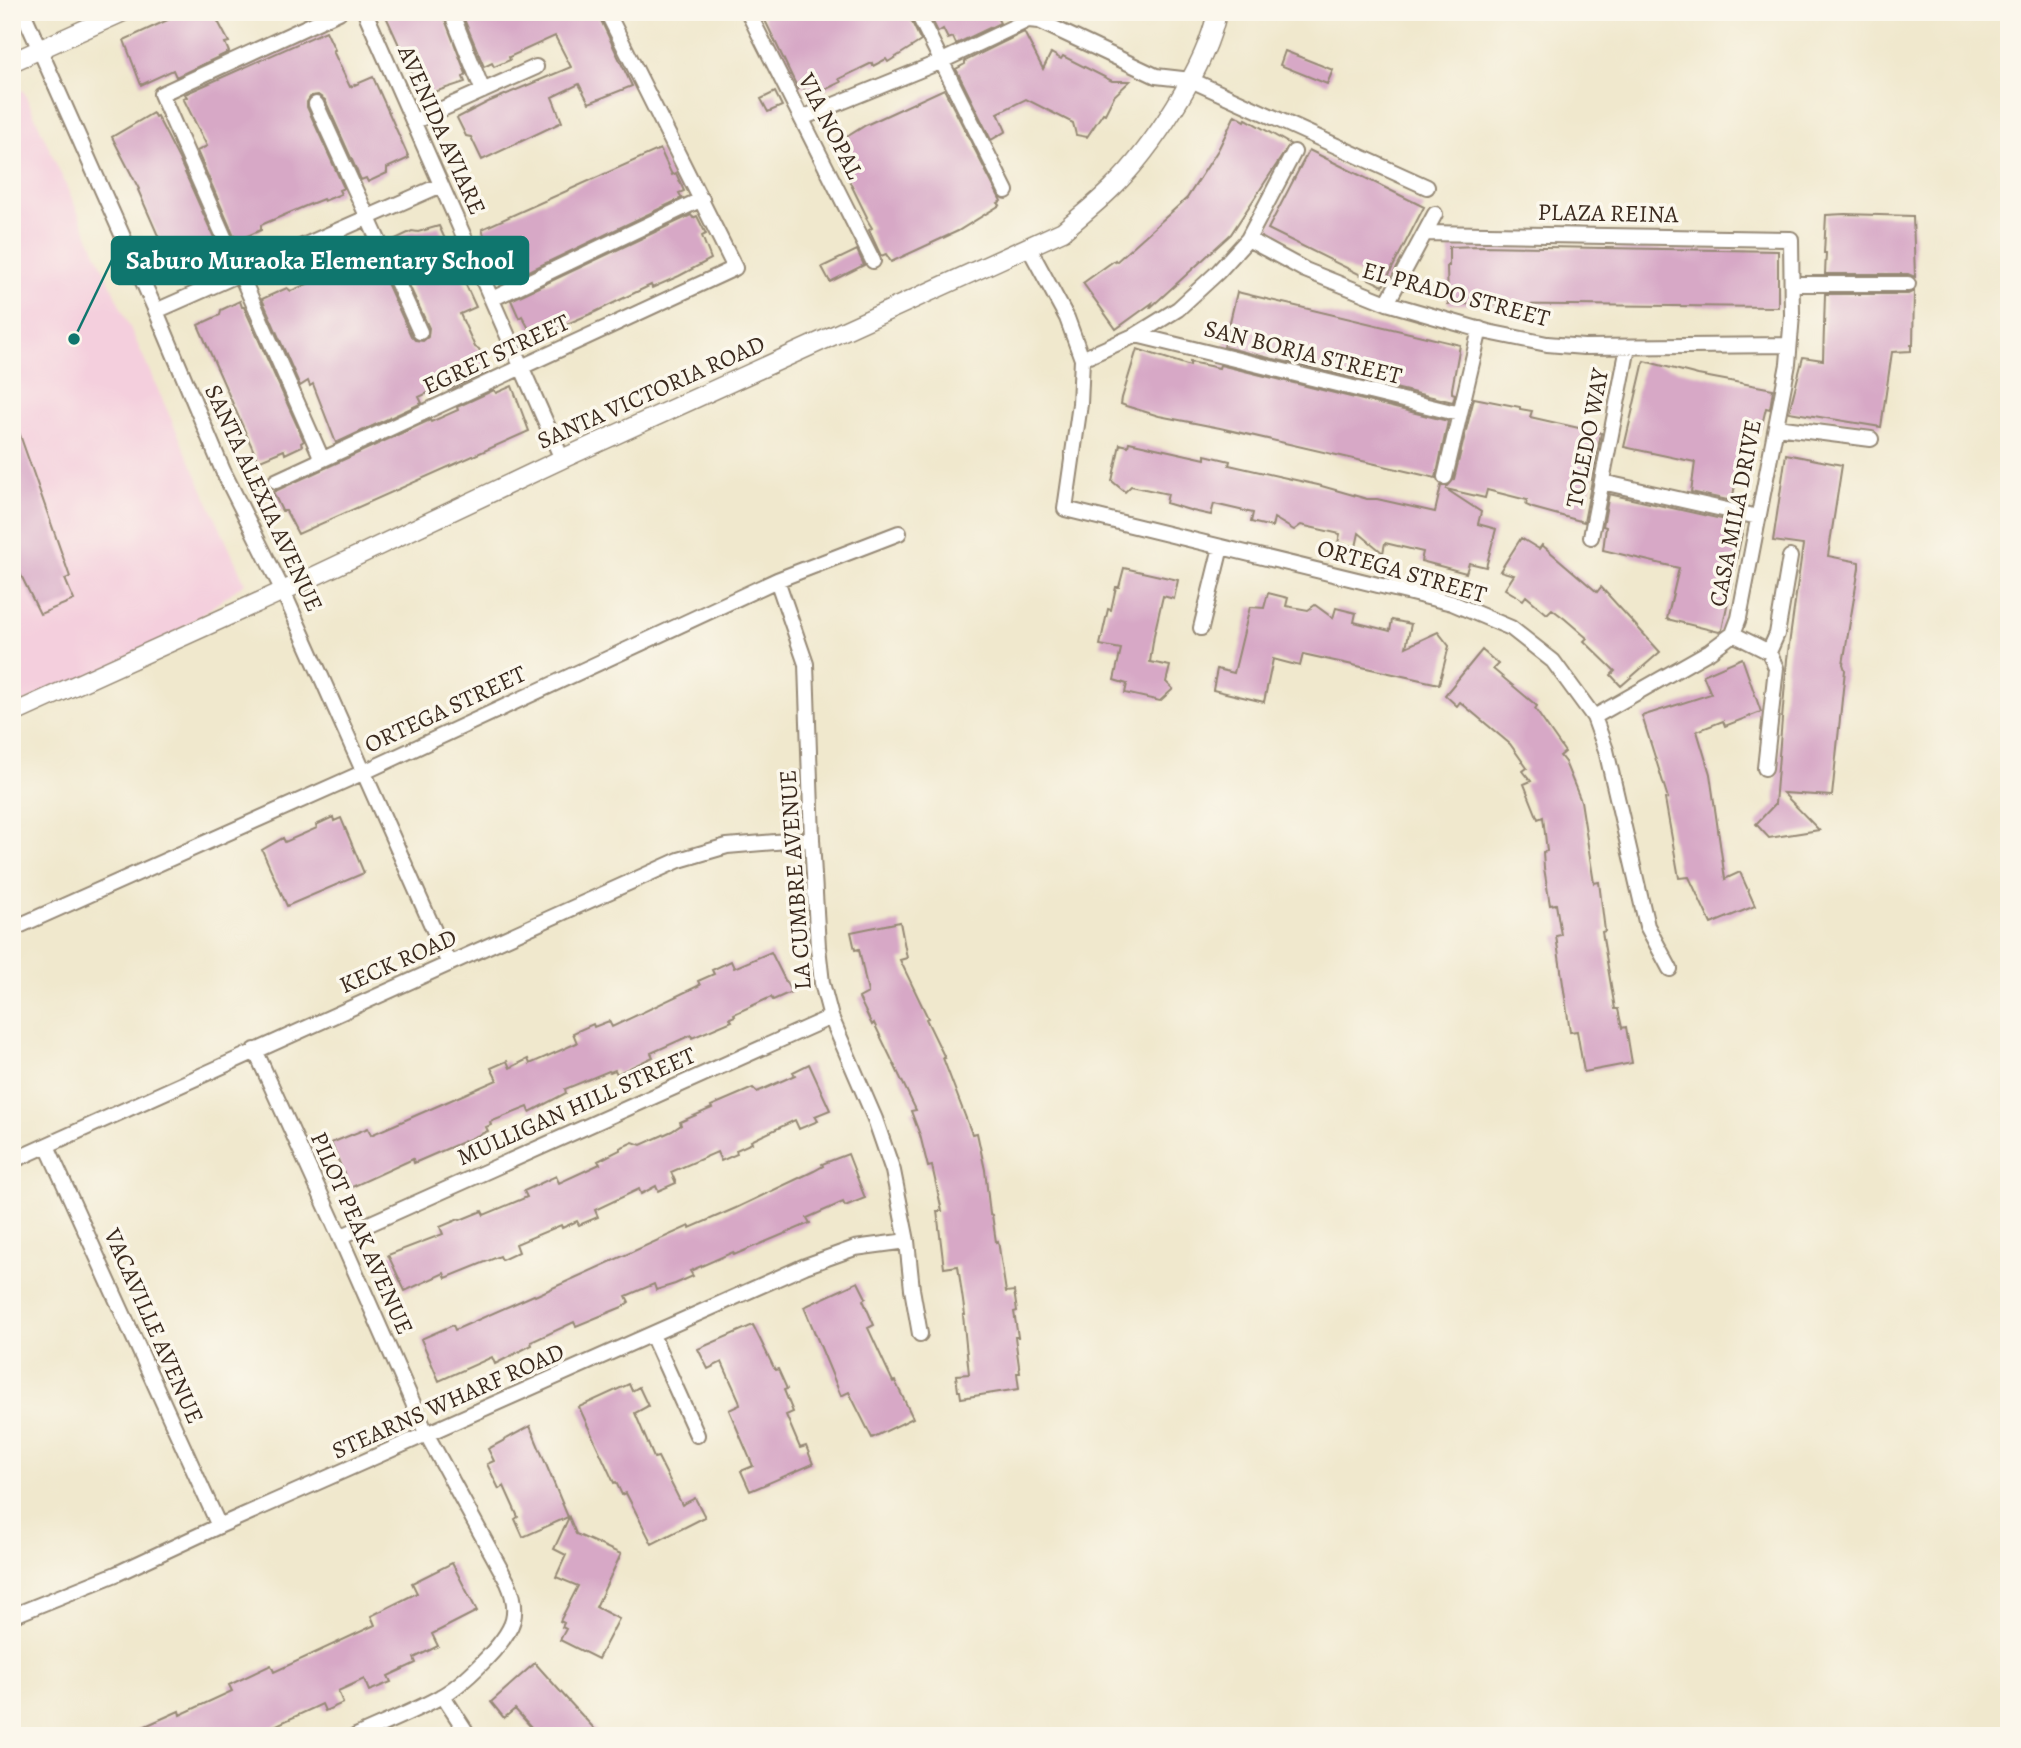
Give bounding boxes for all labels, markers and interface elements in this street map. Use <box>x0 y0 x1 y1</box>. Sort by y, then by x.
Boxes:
street label: AVENIDA AVIARE <box>390 39 494 220</box>
street label: VIA NOPAL <box>790 67 872 185</box>
street label: PLAZA REINA <box>1537 196 1680 230</box>
callout: Saburo Muraoka Elementary School <box>112 237 528 284</box>
text: Saburo Muraoka Elementary School <box>126 243 514 278</box>
street label: EL PRADO STREET <box>1359 254 1553 334</box>
street label: EGRET STREET <box>417 306 575 402</box>
street label: SAN BORJA STREET <box>1201 312 1405 392</box>
street label: SANTA VICTORIA ROAD <box>532 327 770 457</box>
street label: TOLEDO WAY <box>1558 365 1616 510</box>
street label: SANTA ALEXIA AVENUE <box>197 379 331 617</box>
street label: CASA MILA DRIVE <box>1701 417 1769 609</box>
street label: ORTEGA STREET <box>1314 532 1490 610</box>
street label: ORTEGA STREET <box>359 658 531 760</box>
street label: LA CUMBRE AVENUE <box>771 769 819 991</box>
street label: KECK ROAD <box>334 921 462 1001</box>
street label: MULLIGAN HILL STREET <box>452 1039 700 1173</box>
street label: PILOT PEAK AVENUE <box>303 1126 421 1340</box>
street label: VACAVILLE AVENUE <box>96 1222 211 1429</box>
street label: STEARNS WHARF ROAD <box>327 1335 569 1467</box>

